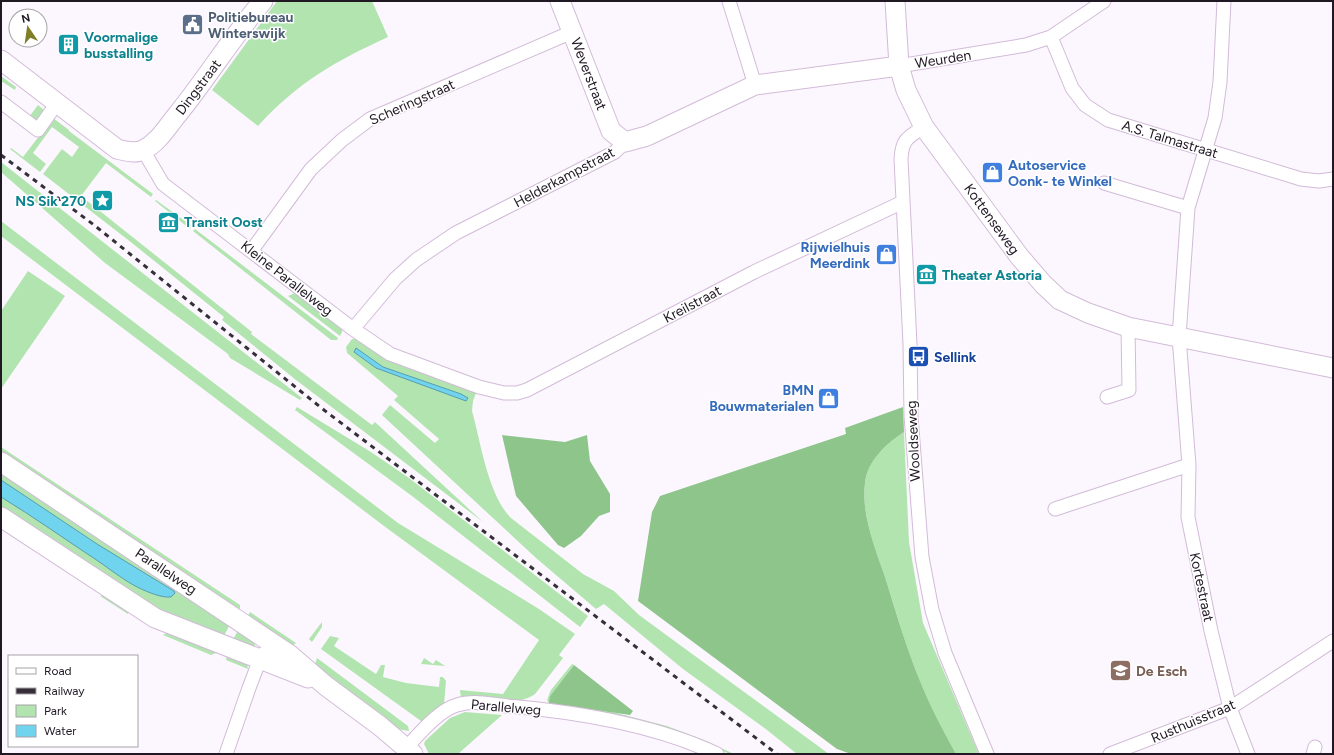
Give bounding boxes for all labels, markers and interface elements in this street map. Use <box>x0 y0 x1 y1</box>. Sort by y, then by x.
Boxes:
north arrow <box>8 8 48 48</box>
place label: Politiebureau Winterswijk <box>208 9 293 42</box>
text: N <box>20 11 31 26</box>
public building icon: Politiebureau Winterswijk <box>179 12 205 38</box>
place label: Voormalige busstalling <box>84 29 158 62</box>
building icon: Voormalige busstalling <box>56 32 82 58</box>
street label: Weverstraat <box>567 36 610 113</box>
street label: Weurden <box>914 47 973 72</box>
street label: Dingstraat <box>172 56 225 118</box>
street label: Scheringstraat <box>367 76 458 129</box>
street label: A.S. Talmastraat <box>1120 117 1220 162</box>
street label: Helderkampstraat <box>511 144 618 211</box>
place label: Autoservice Oonk- te Winkel <box>1008 157 1112 190</box>
shop icon: Autoservice Oonk- te Winkel <box>980 160 1006 186</box>
street label: Kottenseweg <box>960 181 1023 258</box>
place icon: NS Sik 270 <box>89 188 115 214</box>
place label: NS Sik 270 <box>15 193 86 210</box>
museum icon: Transit Oost <box>155 209 181 235</box>
place label: Transit Oost <box>184 214 263 231</box>
street label: Kleine Parallelweg <box>237 237 336 320</box>
place label: Rijwielhuis Meerdink <box>801 239 870 272</box>
shop icon: Rijwielhuis Meerdink <box>873 242 899 268</box>
museum icon: Theater Astoria <box>914 262 940 288</box>
place label: Theater Astoria <box>942 267 1042 284</box>
street label: Kreilstraat <box>660 282 724 327</box>
bus stop icon: Sellink <box>906 344 932 370</box>
place label: Sellink <box>934 349 977 366</box>
place label: BMN Bouwmaterialen <box>709 382 814 415</box>
shop icon: BMN Bouwmaterialen <box>816 385 842 411</box>
street label: Wooldseweg <box>903 400 924 482</box>
street label: Parallelweg <box>132 545 200 598</box>
street label: Kortestraat <box>1186 551 1217 623</box>
legend <box>8 655 138 747</box>
school or university icon: De Esch <box>1108 658 1134 684</box>
place label: De Esch <box>1136 663 1187 680</box>
text: Road <box>44 664 72 678</box>
text: Railway <box>44 684 85 698</box>
street label: Parallelweg <box>470 696 542 719</box>
street label: Rusthuisstraat <box>1148 696 1238 747</box>
text: Park <box>44 704 67 718</box>
text: Water <box>44 724 76 738</box>

